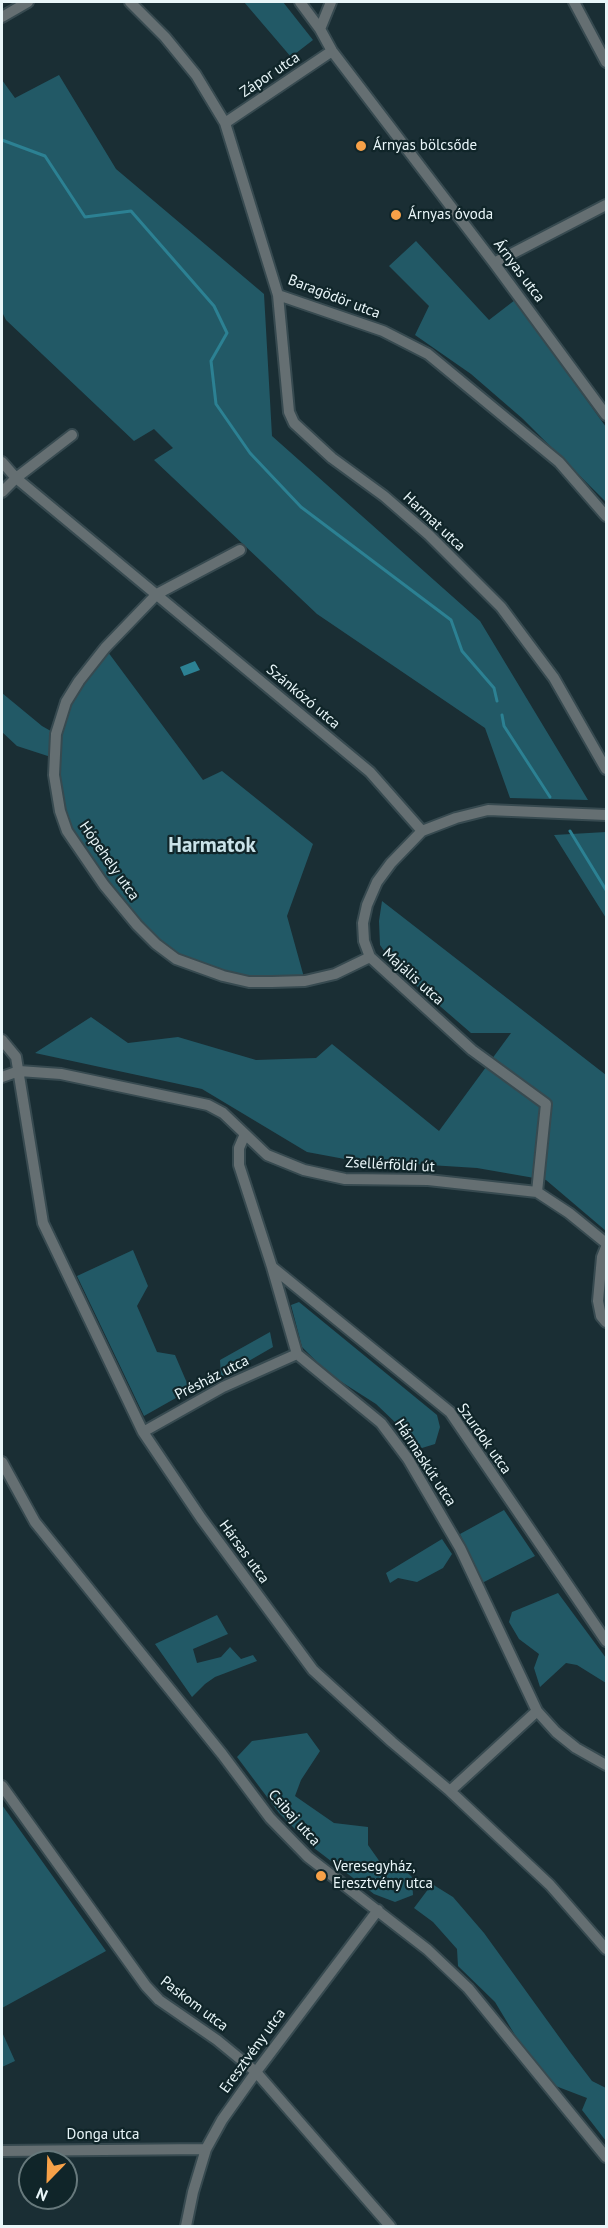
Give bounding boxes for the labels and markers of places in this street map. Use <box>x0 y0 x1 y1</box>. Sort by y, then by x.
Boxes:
place label: Árnyas bölcsőde <box>373 137 477 155</box>
marker: Árnyas bölcsőde <box>354 139 368 153</box>
place label: Árnyas óvoda <box>408 206 493 224</box>
marker: Árnyas óvoda <box>389 208 403 222</box>
place label: Veresegyház, Eresztvény utca <box>333 1858 433 1893</box>
marker: Veresegyház, Eresztvény utca <box>314 1869 328 1883</box>

